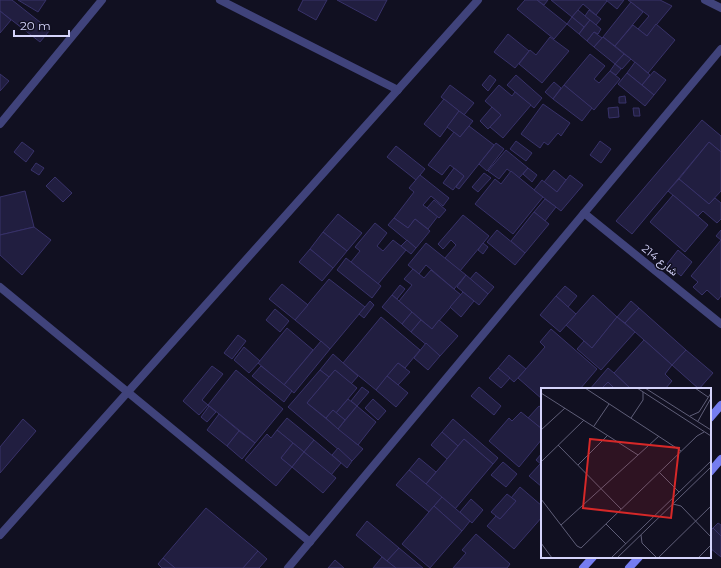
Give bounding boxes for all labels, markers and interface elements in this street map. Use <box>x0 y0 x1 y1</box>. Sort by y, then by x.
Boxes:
scale bar <box>14 12 69 38</box>
text: 20 m <box>20 18 51 33</box>
street label: 214 شارع <box>638 241 681 280</box>
inset map <box>541 388 711 558</box>

